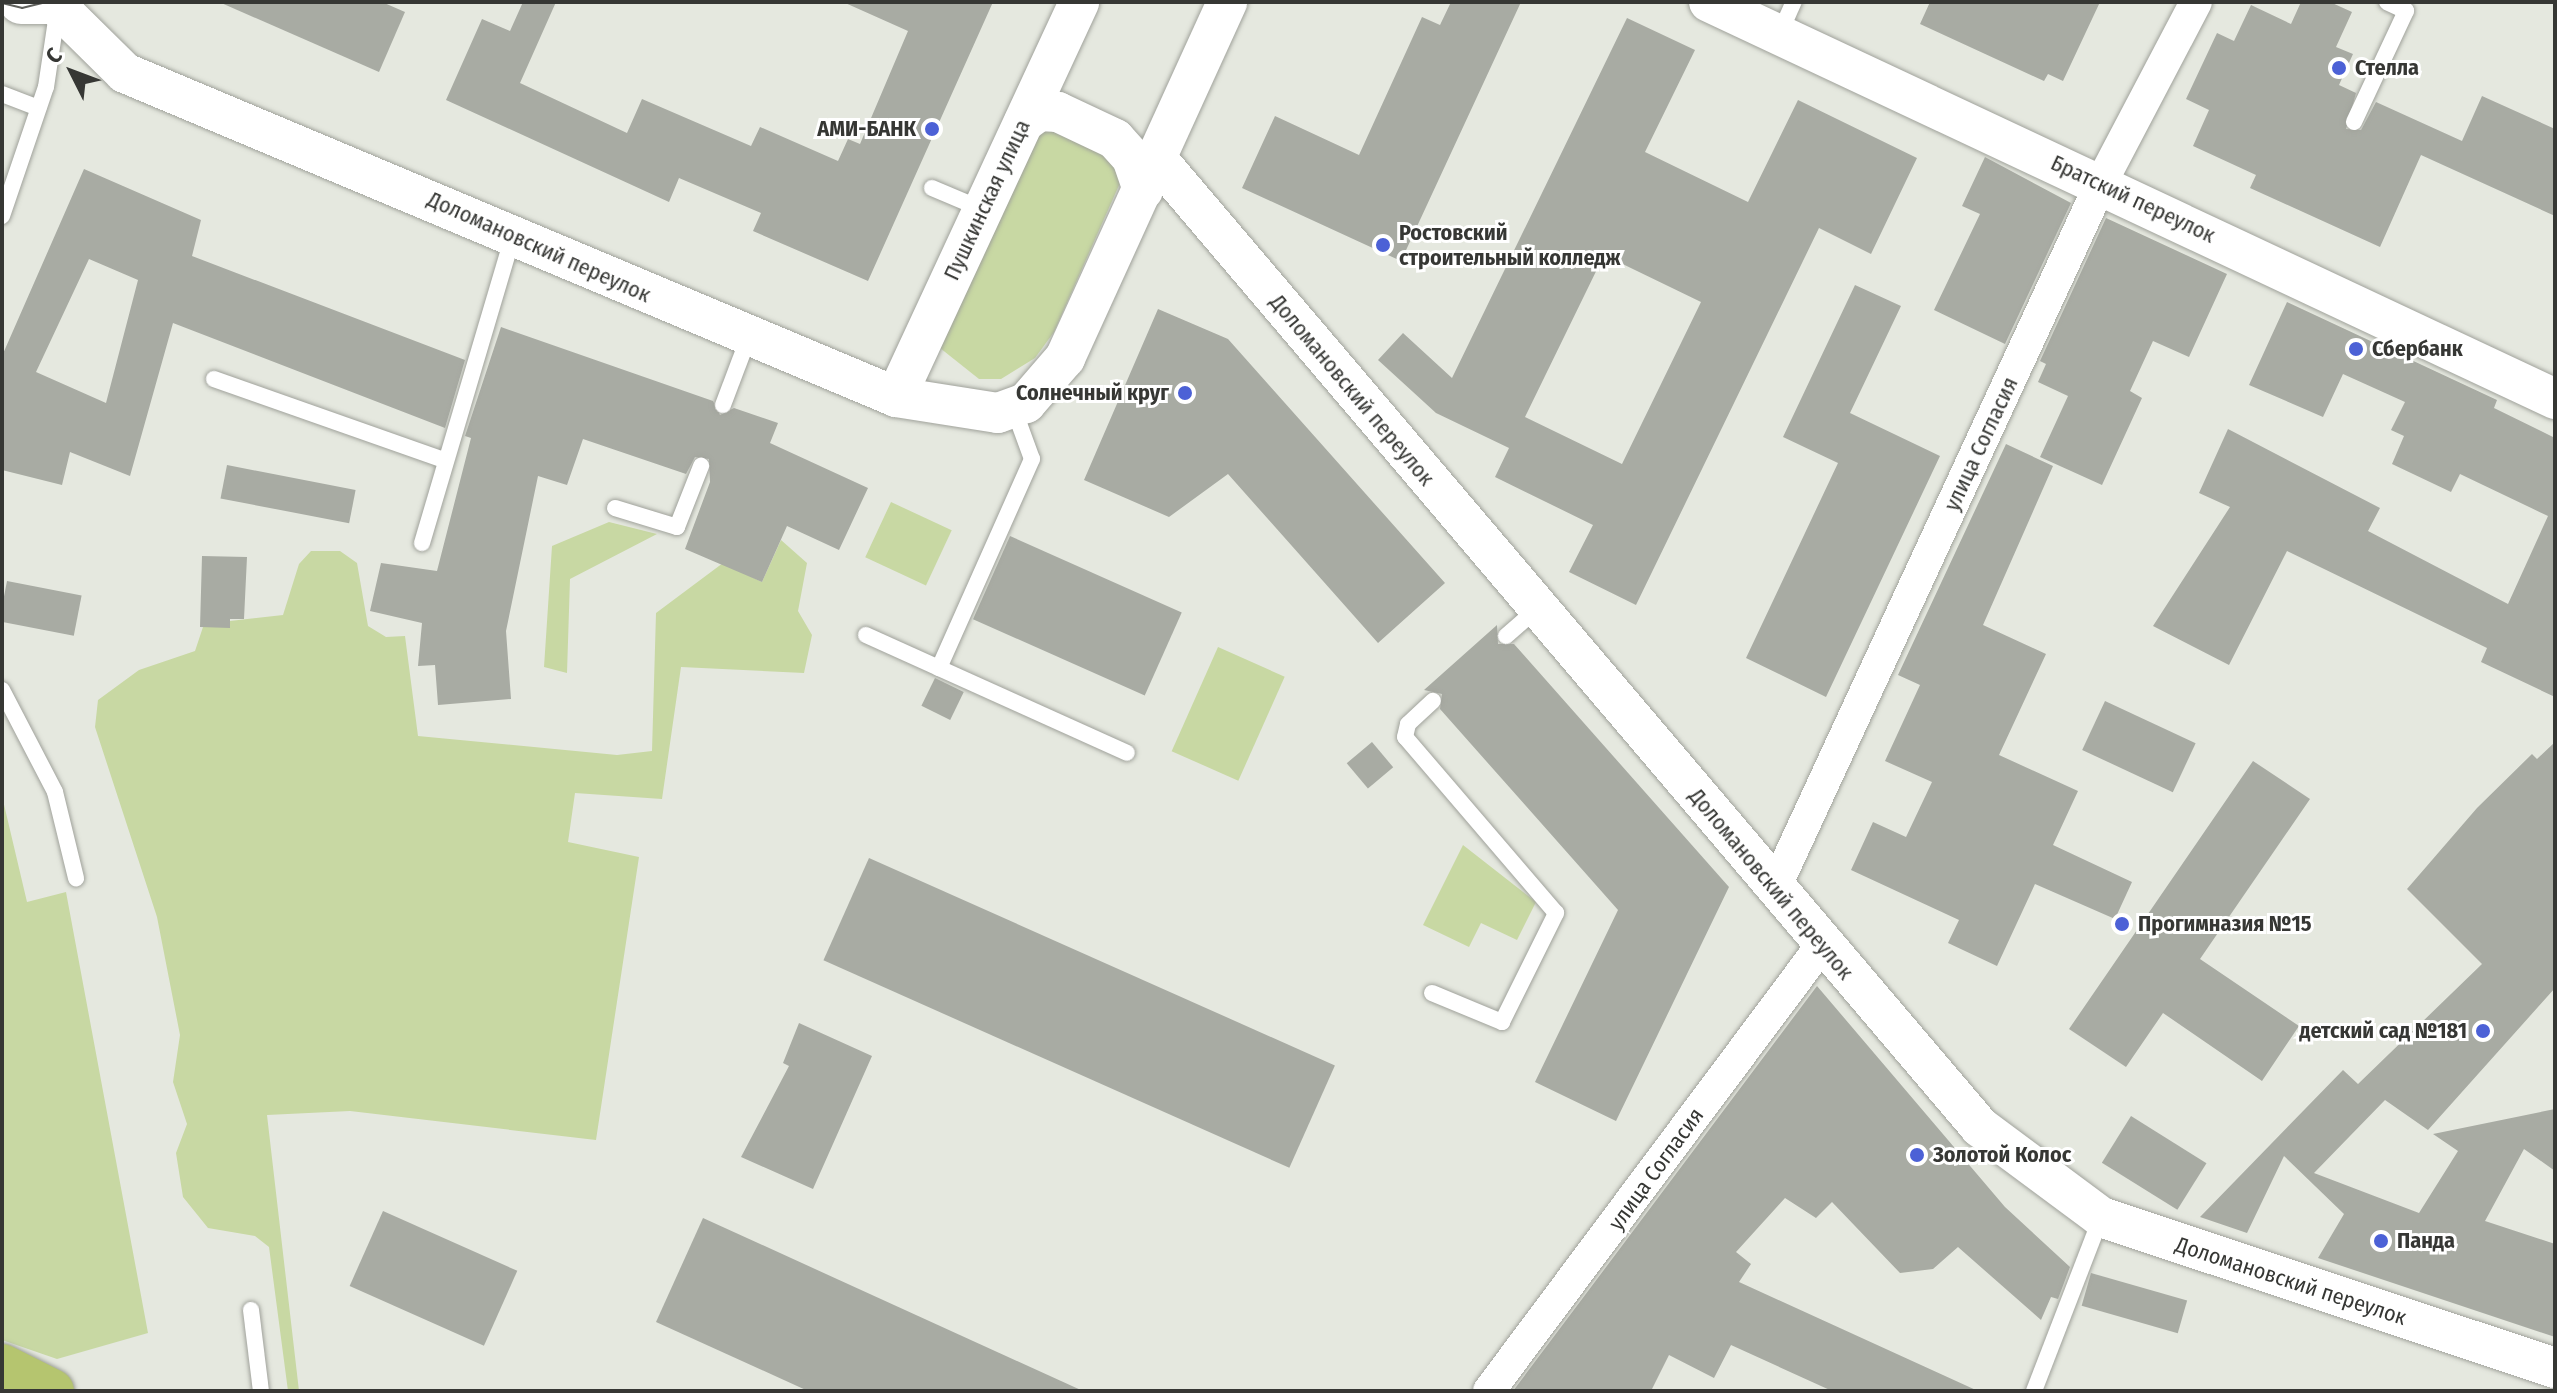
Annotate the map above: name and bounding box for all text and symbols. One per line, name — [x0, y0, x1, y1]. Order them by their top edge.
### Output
north arrow — [32, 32, 112, 112]
text: С — [40, 42, 68, 69]
place label: Стелла — [2355, 55, 2419, 81]
marker: Стелла — [2330, 59, 2348, 77]
place label: АМИ-БАНК — [817, 116, 916, 142]
street label: Пушкинская улица — [938, 116, 1036, 284]
marker: АМИ-БАНК — [923, 120, 941, 138]
street label: Братский переулок — [2047, 149, 2219, 249]
street label: Доломановский переулок — [423, 186, 655, 308]
place label: Ростовский строительный колледж — [1399, 219, 1620, 270]
marker: Ростовский строительный колледж — [1374, 236, 1392, 254]
street label: Доломановский переулок — [1264, 289, 1440, 491]
place label: Сбербанк — [2372, 336, 2463, 362]
marker: Сбербанк — [2347, 340, 2365, 358]
street label: улица Согласия — [1939, 373, 2023, 515]
place label: Солнечный круг — [1016, 380, 1169, 406]
marker: Солнечный круг — [1176, 384, 1194, 402]
street label: Доломановский переулок — [1683, 783, 1859, 985]
place label: Прогимназия №15 — [2138, 911, 2311, 937]
marker: Прогимназия №15 — [2113, 915, 2131, 933]
place label: детский сад №181 — [2299, 1018, 2467, 1044]
marker: детский сад №181 — [2474, 1022, 2492, 1040]
street label: улица Согласия — [1603, 1103, 1709, 1235]
place label: Золотой Колос — [1933, 1142, 2071, 1168]
marker: Золотой Колос — [1908, 1146, 1926, 1164]
place label: Панда — [2397, 1228, 2455, 1254]
street label: Доломановский переулок — [2172, 1231, 2410, 1331]
marker: Панда — [2372, 1232, 2390, 1250]

